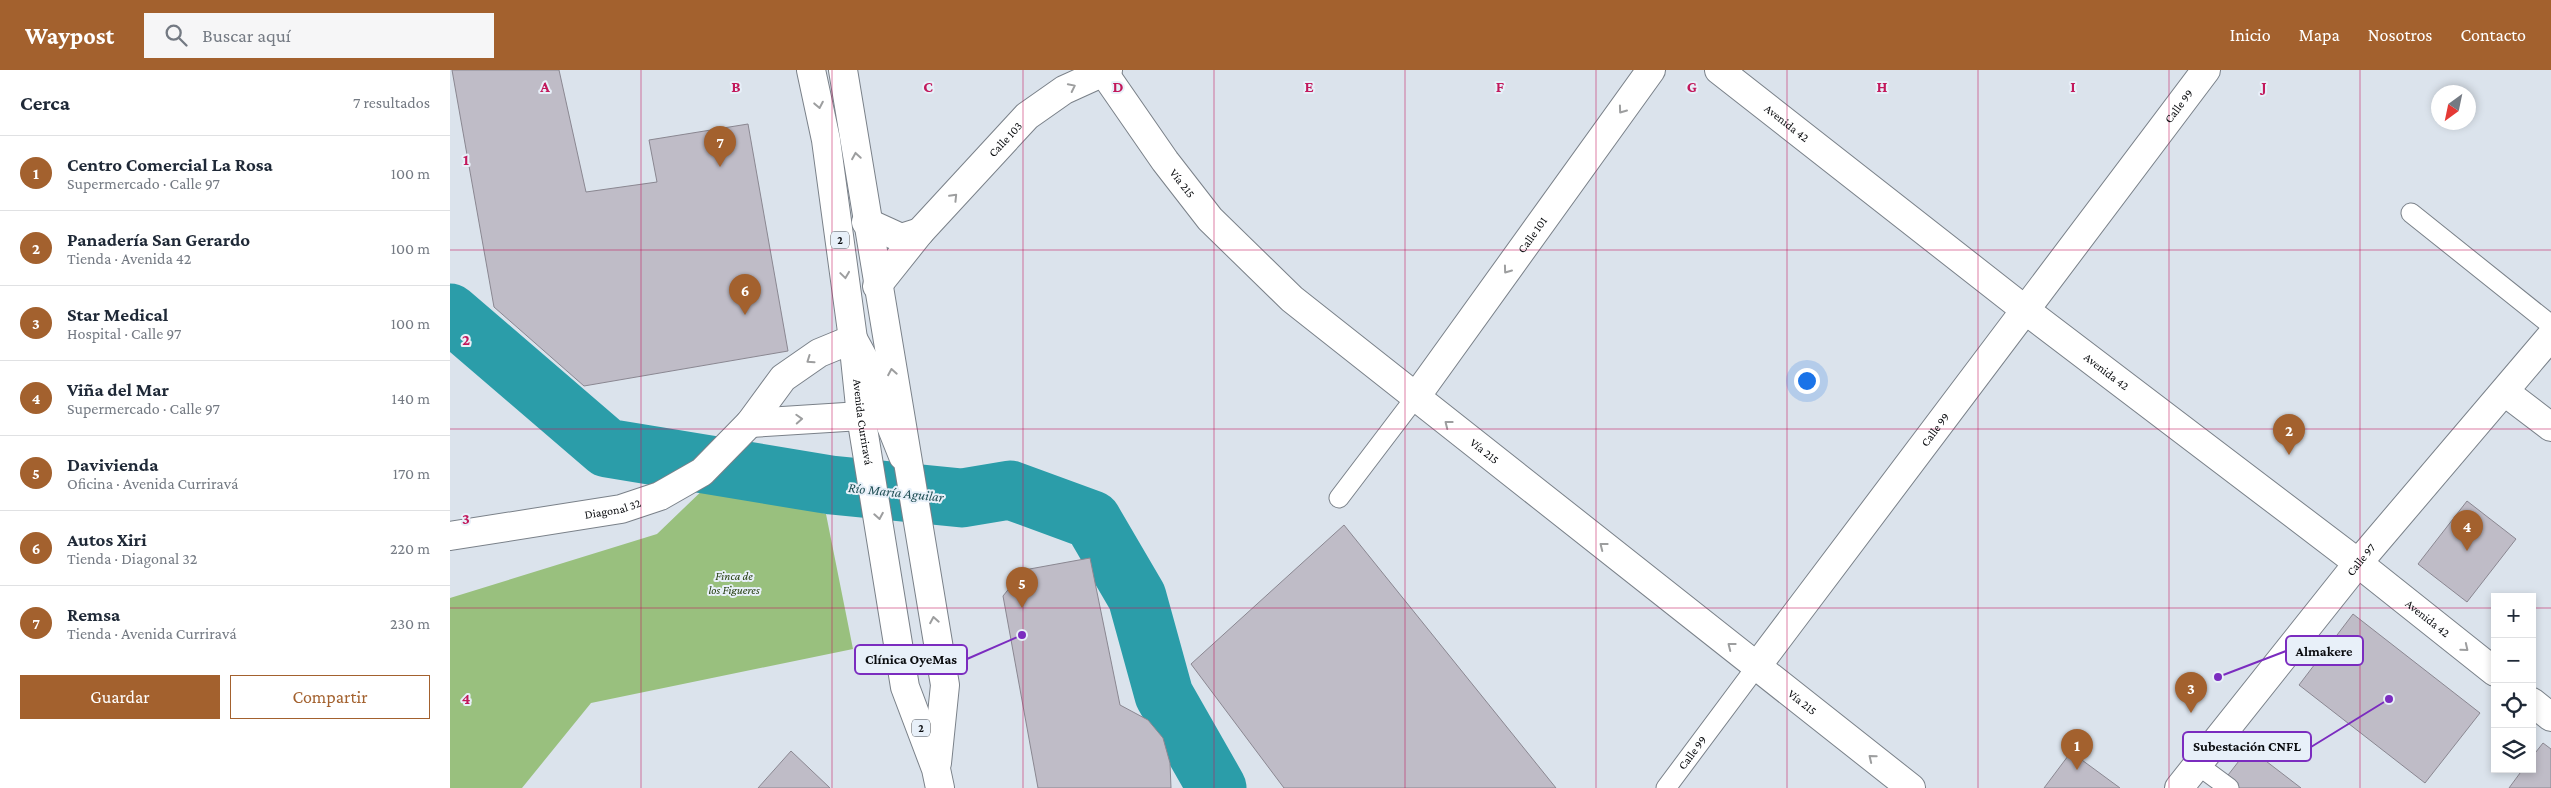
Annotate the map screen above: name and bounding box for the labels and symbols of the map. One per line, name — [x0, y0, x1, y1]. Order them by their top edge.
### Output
text: A — [539, 78, 550, 95]
text: B — [731, 78, 741, 95]
text: C — [923, 78, 933, 95]
text: D — [1112, 78, 1124, 95]
text: E — [1304, 78, 1314, 95]
text: F — [1496, 78, 1505, 95]
text: G — [1687, 78, 1697, 95]
text: H — [1877, 78, 1888, 95]
text: I — [2070, 78, 2076, 95]
text: J — [2259, 78, 2267, 95]
one-way arrow — [1066, 83, 1075, 93]
north arrow — [2431, 85, 2476, 130]
street label: Calle 99 — [2162, 86, 2196, 126]
one-way arrow — [813, 101, 823, 110]
street label: Avenida 42 — [1762, 101, 1812, 145]
one-way arrow — [1619, 104, 1628, 113]
street label: Calle 103 — [986, 119, 1025, 160]
pin: 7 — [704, 126, 736, 167]
text: 1 — [463, 151, 469, 168]
one-way arrow — [851, 152, 862, 160]
street label: Vía 215 — [1167, 166, 1198, 201]
one-way arrow — [948, 193, 957, 202]
street label: Calle 101 — [1515, 214, 1550, 256]
road number: 2 — [831, 232, 849, 248]
one-way arrow — [1504, 264, 1513, 274]
one-way arrow — [839, 271, 849, 280]
pin: 6 — [729, 274, 761, 315]
text: 2 — [462, 331, 470, 348]
street label: Avenida 42 — [2081, 350, 2132, 393]
one-way arrow — [806, 353, 815, 363]
one-way arrow — [888, 367, 898, 376]
your location — [1794, 368, 1820, 394]
street label: Avenida Curriravá — [850, 378, 876, 466]
street label: Calle 99 — [1918, 410, 1952, 449]
one-way arrow — [795, 414, 803, 425]
pin: 2 — [2273, 414, 2305, 455]
one-way arrow — [1445, 422, 1454, 430]
street label: Vía 215 — [1467, 435, 1502, 467]
water label: Río María Aguilar — [847, 479, 946, 505]
street label: Diagonal 32 — [584, 496, 643, 522]
text: 3 — [462, 510, 470, 527]
pin: 4 — [2451, 510, 2483, 551]
one-way arrow — [873, 512, 883, 520]
street label: Calle 97 — [2344, 540, 2379, 579]
one-way arrow — [1600, 543, 1609, 551]
pin: 5 — [1006, 567, 1038, 608]
park label: Finca de los Figueres — [708, 569, 760, 597]
street label: Avenida 42 — [2403, 596, 2453, 640]
one-way arrow — [930, 615, 940, 624]
callout: Almakere — [2286, 636, 2363, 665]
one-way arrow — [1728, 642, 1737, 651]
text: Almakere — [2295, 643, 2353, 659]
one-way arrow — [2459, 643, 2468, 651]
callout: Clínica OyeMas — [855, 645, 967, 674]
text: Clínica OyeMas — [865, 651, 957, 667]
pin: 3 — [2175, 672, 2207, 713]
street label: Vía 215 — [1785, 686, 1820, 718]
text: 4 — [462, 690, 471, 707]
road number: 2 — [912, 720, 930, 736]
pin: 1 — [2061, 729, 2093, 770]
callout: Subestación CNFL — [2183, 732, 2311, 761]
street label: Calle 99 — [1675, 733, 1709, 772]
text: Subestación CNFL — [2193, 738, 2301, 754]
one-way arrow — [1869, 754, 1878, 763]

